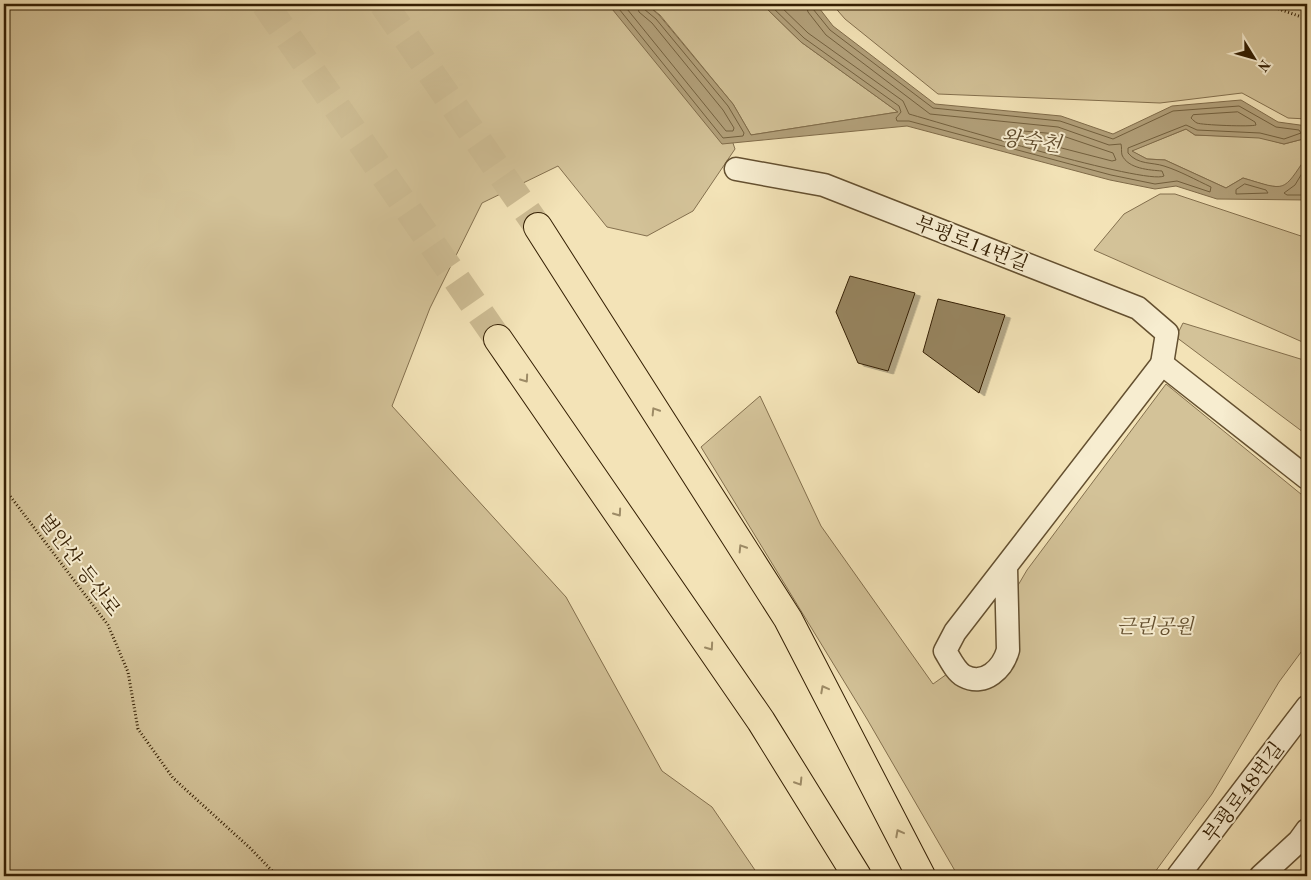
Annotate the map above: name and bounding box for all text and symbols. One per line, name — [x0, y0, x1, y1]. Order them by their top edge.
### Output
north arrow — [1228, 32, 1278, 82]
text: N — [1255, 57, 1272, 74]
water label: 왕숙천 — [999, 126, 1064, 157]
street label: 부평로14번길 — [912, 212, 1032, 276]
one-way arrow — [519, 373, 528, 383]
one-way arrow — [652, 408, 662, 417]
one-way arrow — [612, 507, 621, 517]
street label: 벌안산 등산로 — [34, 510, 125, 621]
one-way arrow — [739, 545, 749, 554]
park label: 근린공원 — [1116, 615, 1195, 638]
one-way arrow — [704, 641, 713, 651]
one-way arrow — [820, 685, 830, 694]
street label: 부평로48번길 — [1199, 738, 1289, 847]
one-way arrow — [793, 777, 803, 786]
one-way arrow — [895, 829, 905, 838]

